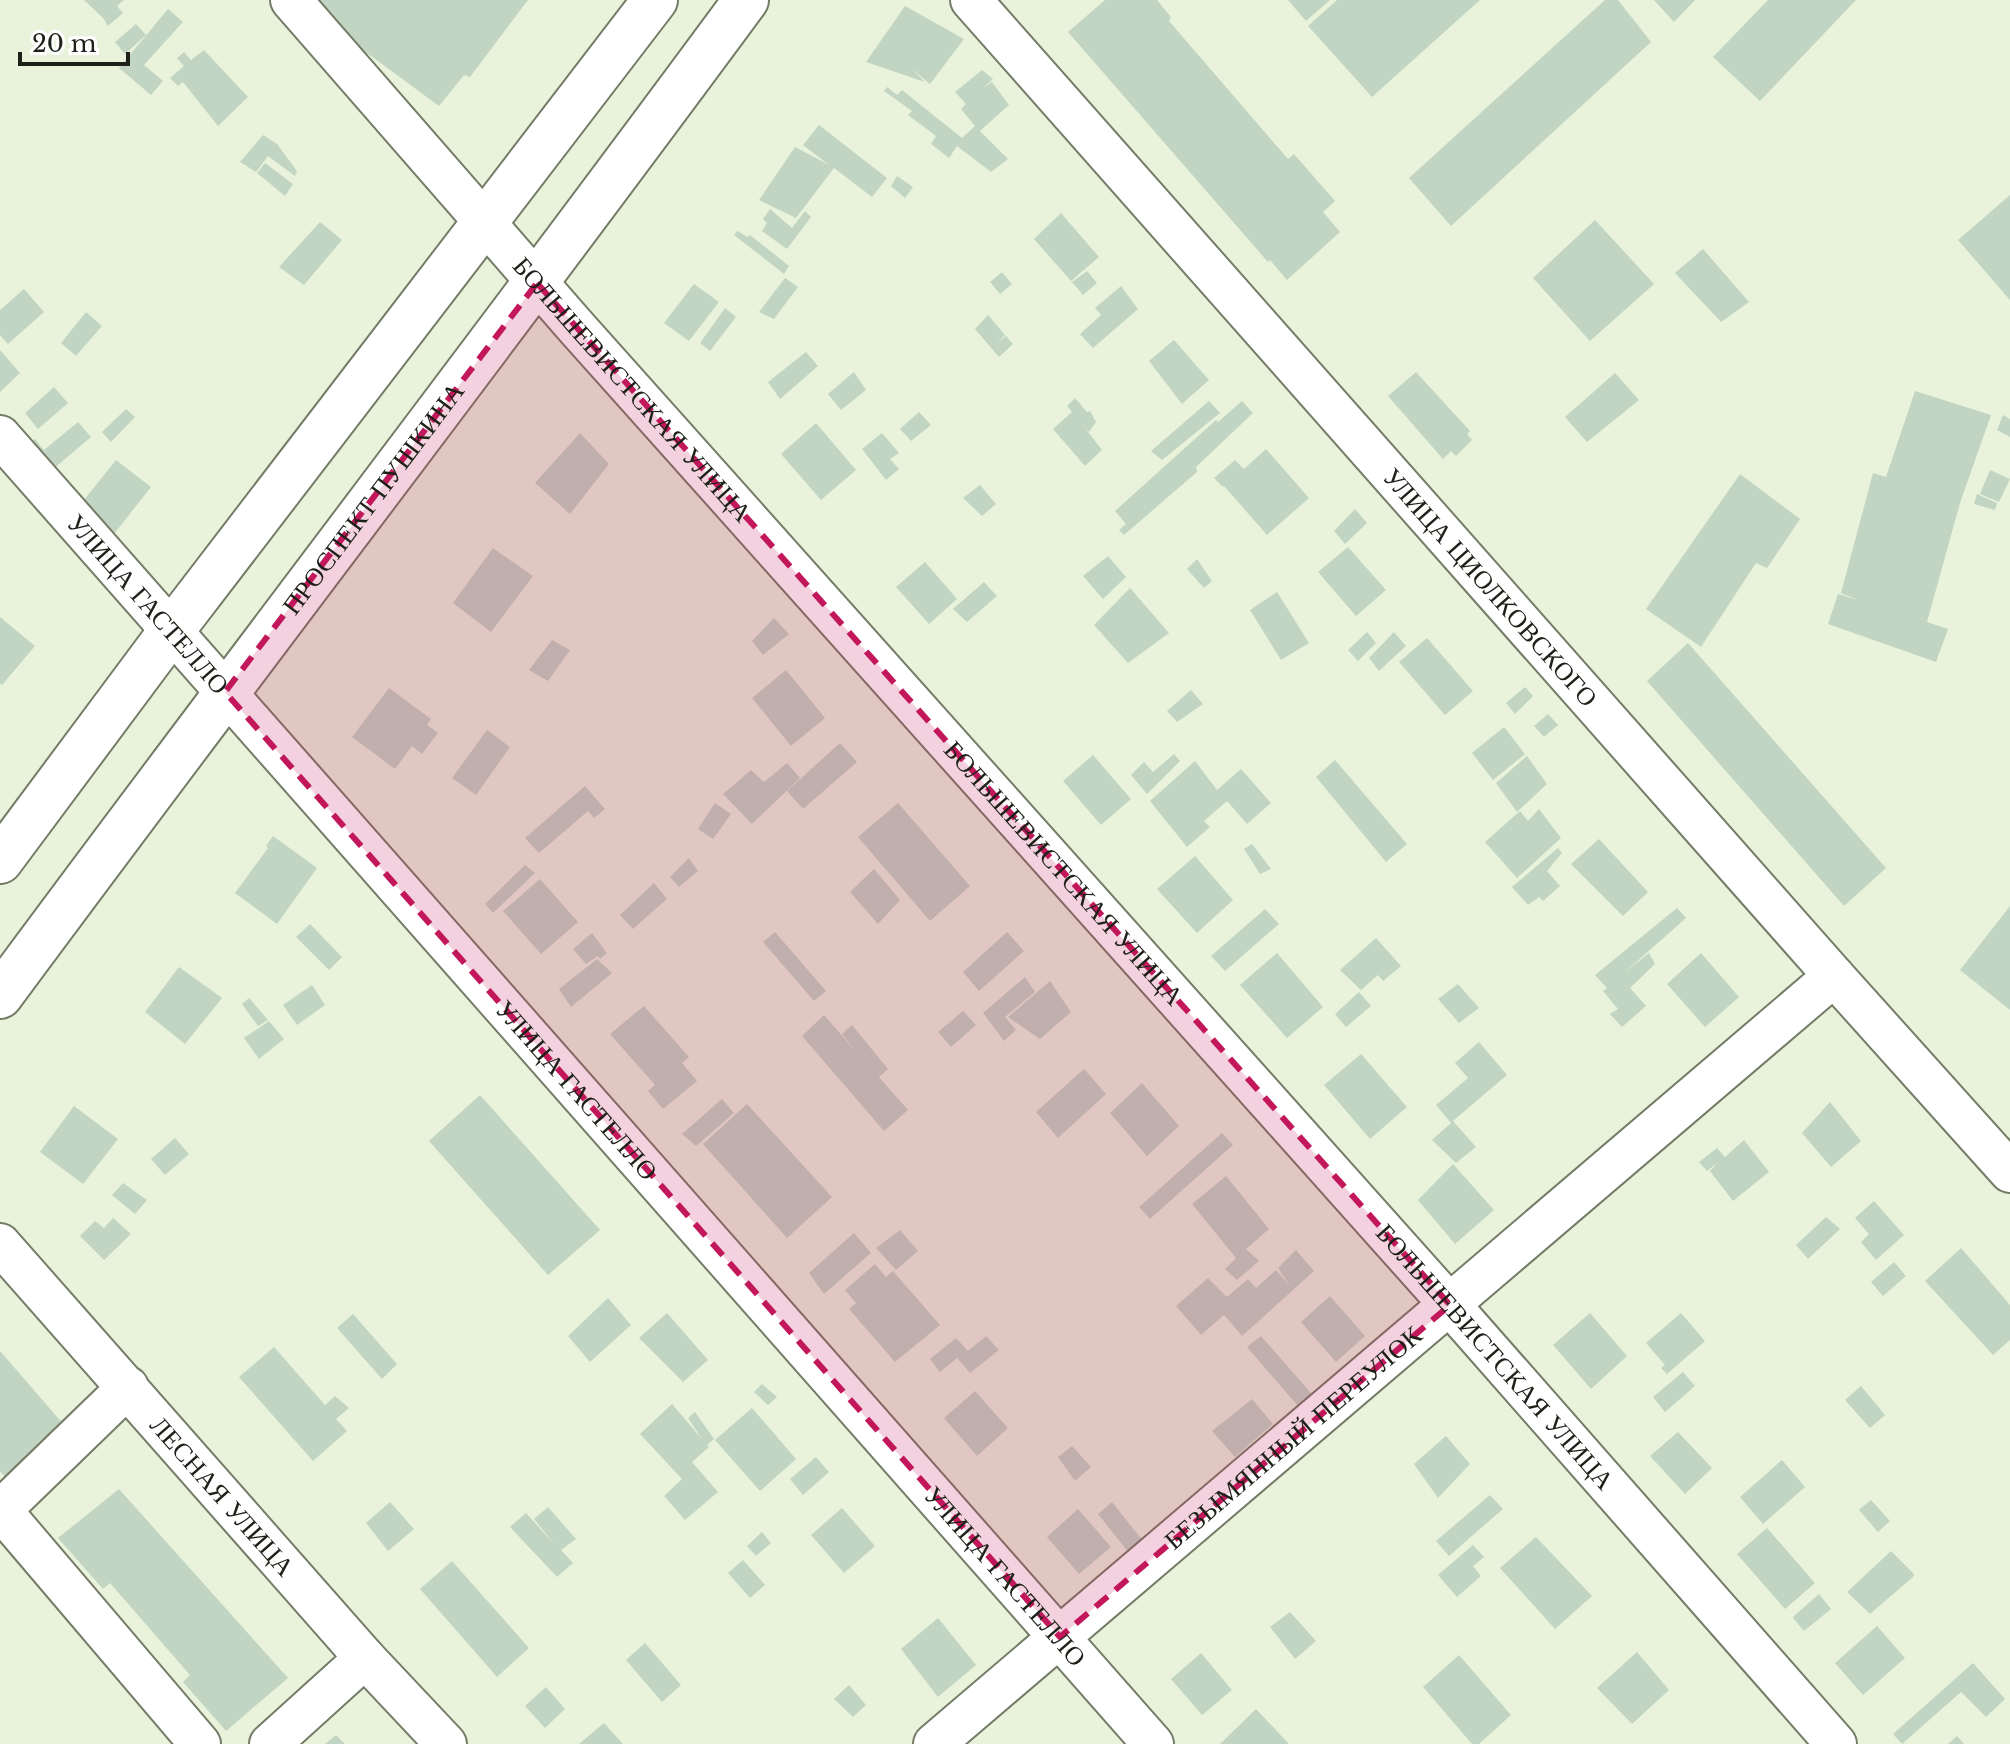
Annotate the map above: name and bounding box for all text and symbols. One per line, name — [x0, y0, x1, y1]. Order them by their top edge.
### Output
scale bar — [20, 16, 128, 66]
text: 20 m — [32, 29, 97, 58]
street label: БОЛЬШЕВИСТСКАЯ УЛИЦА — [506, 250, 759, 529]
street label: ПРОСПЕКТ ПУШКИНА — [275, 376, 471, 621]
street label: УЛИЦА ЦИОЛКОВСКОГО — [1376, 461, 1604, 713]
street label: УЛИЦА ГАСТЕЛЛО — [60, 507, 236, 701]
street label: БОЛЬШЕВИСТСКАЯ УЛИЦА — [937, 734, 1191, 1012]
street label: УЛИЦА ГАСТЕЛЛО — [489, 993, 664, 1187]
street label: БОЛЬШЕВИСТСКАЯ УЛИЦА — [1369, 1217, 1621, 1496]
street label: БЕЗЫМЯННЫЙ ПЕРЕУЛОК — [1158, 1319, 1429, 1556]
street label: ЛЕСНАЯ УЛИЦА — [143, 1409, 301, 1583]
street label: УЛИЦА ГАСТЕЛЛО — [917, 1480, 1093, 1673]

